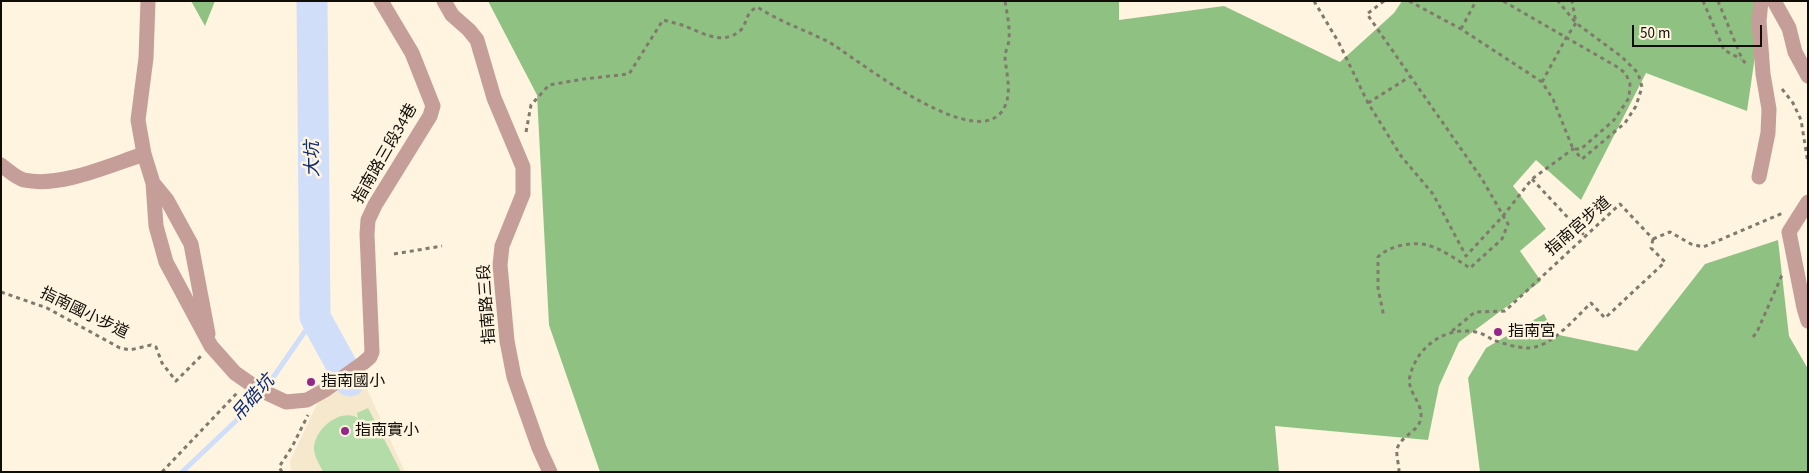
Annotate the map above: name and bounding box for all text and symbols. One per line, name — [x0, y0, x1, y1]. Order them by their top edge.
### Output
scale bar — [1634, 15, 1764, 47]
text: 50 m — [1640, 23, 1670, 44]
street label: 指南路三段34巷 — [350, 101, 422, 207]
water label: 大坑 — [303, 141, 325, 177]
street label: 指南宮步道 — [1543, 194, 1615, 260]
street label: 指南路三段 — [476, 263, 500, 345]
street label: 指南國小步道 — [37, 284, 131, 344]
place label: 指南宮 — [1508, 322, 1556, 342]
marker: 指南宮 — [1492, 326, 1504, 338]
water label: 吊硞坑 — [228, 372, 280, 426]
place label: 指南國小 — [321, 372, 385, 392]
marker: 指南國小 — [305, 376, 317, 388]
place label: 指南實小 — [355, 421, 419, 441]
marker: 指南實小 — [339, 425, 351, 437]

